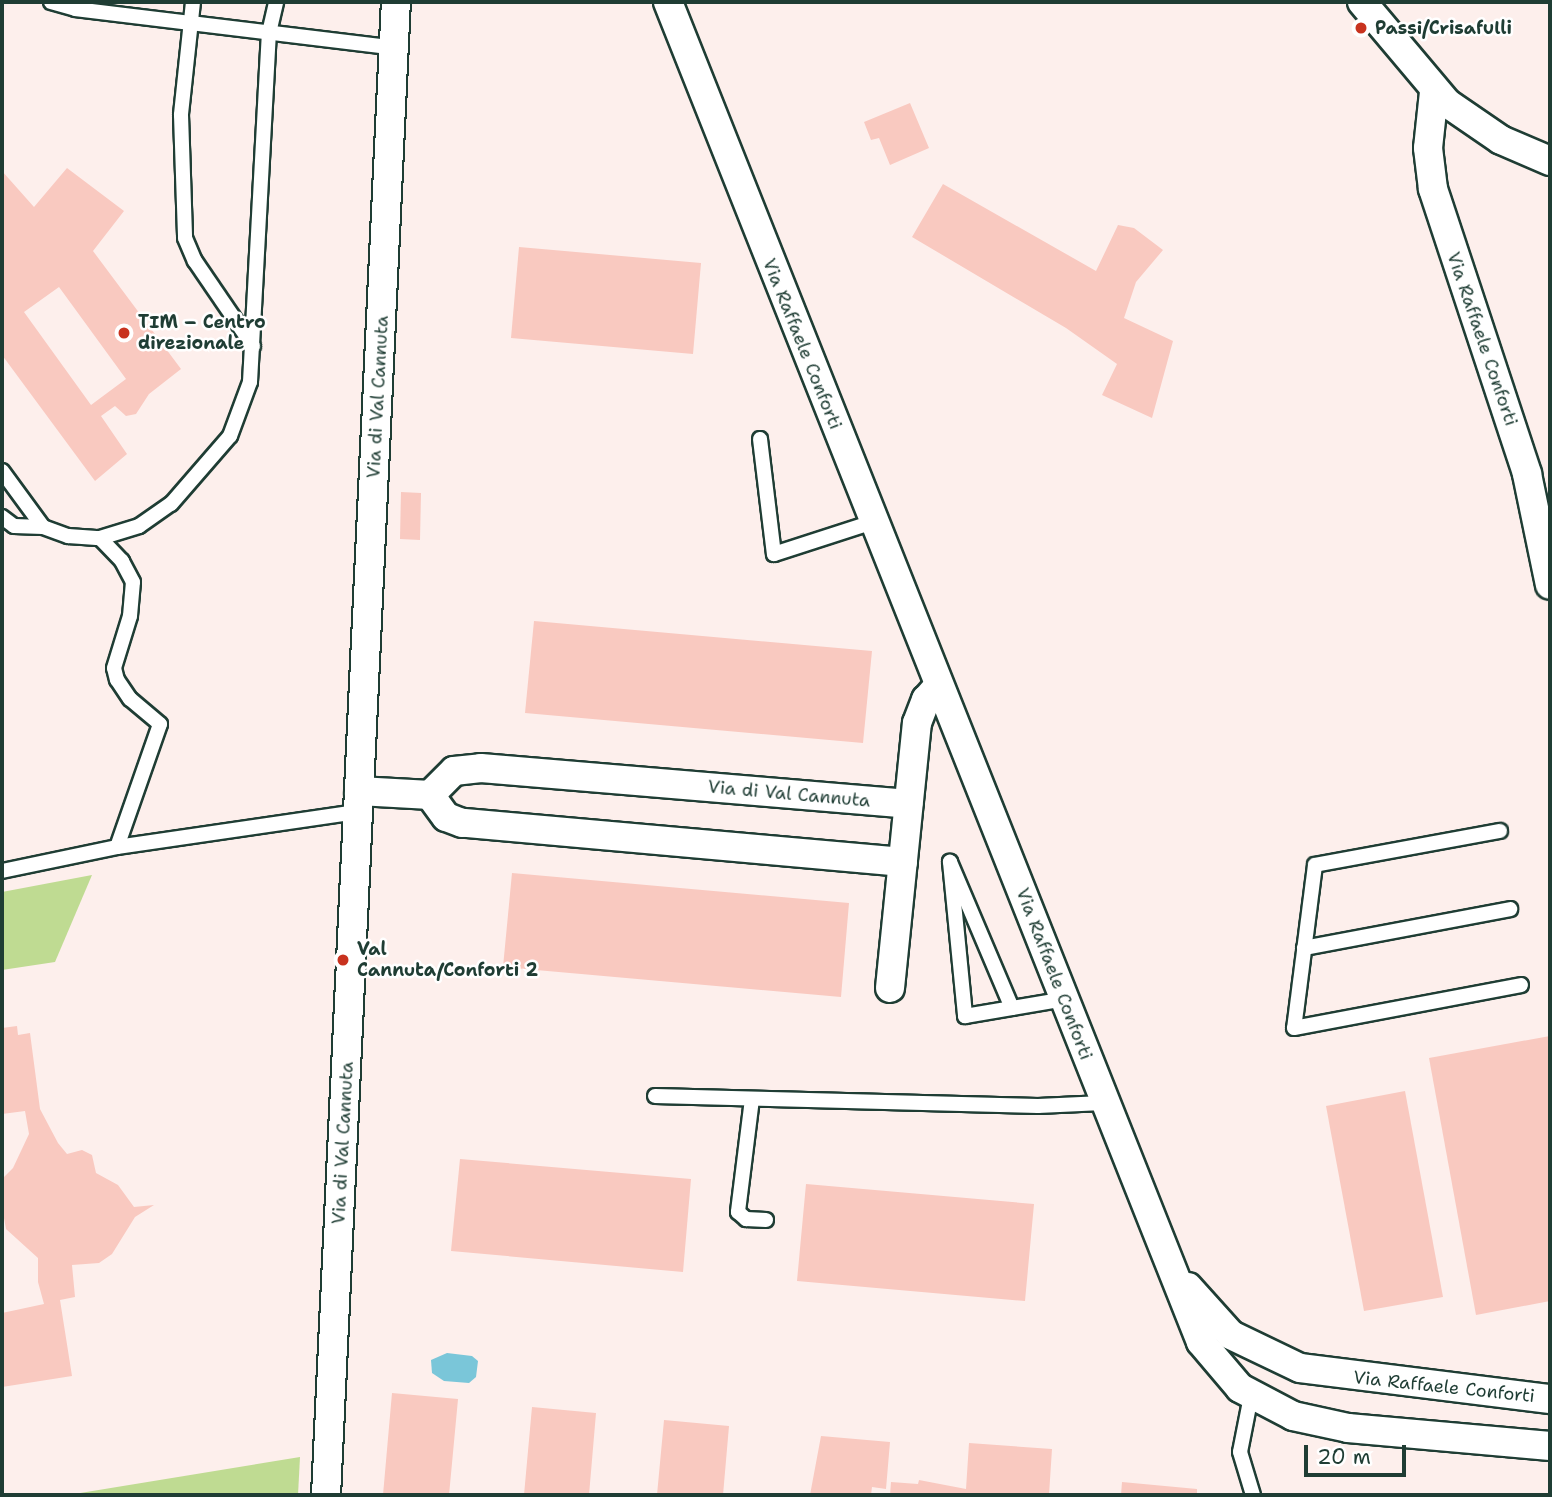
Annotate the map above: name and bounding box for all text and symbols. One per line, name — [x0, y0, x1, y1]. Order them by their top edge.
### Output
place label: Passi/Crisafulli — [1375, 17, 1512, 39]
marker: Passi/Crisafulli — [1353, 20, 1369, 36]
street label: Via Raffaele Conforti — [1442, 249, 1522, 429]
street label: Via Raffaele Conforti — [758, 255, 846, 433]
place label: TIM – Centro direzionale — [138, 312, 266, 354]
street label: Via di Val Cannuta — [363, 315, 393, 479]
marker: TIM – Centro direzionale — [116, 325, 132, 341]
street label: Via di Val Cannuta — [707, 776, 871, 812]
street label: Via Raffaele Conforti — [1011, 885, 1097, 1063]
place label: Val Cannuta/Conforti 2 — [357, 939, 538, 982]
marker: Val Cannuta/Conforti 2 — [335, 952, 351, 968]
street label: Via di Val Cannuta — [328, 1061, 358, 1225]
street label: Via Raffaele Conforti — [1352, 1367, 1536, 1407]
scale bar — [1307, 1430, 1408, 1474]
text: 20 m — [1317, 1443, 1371, 1471]

